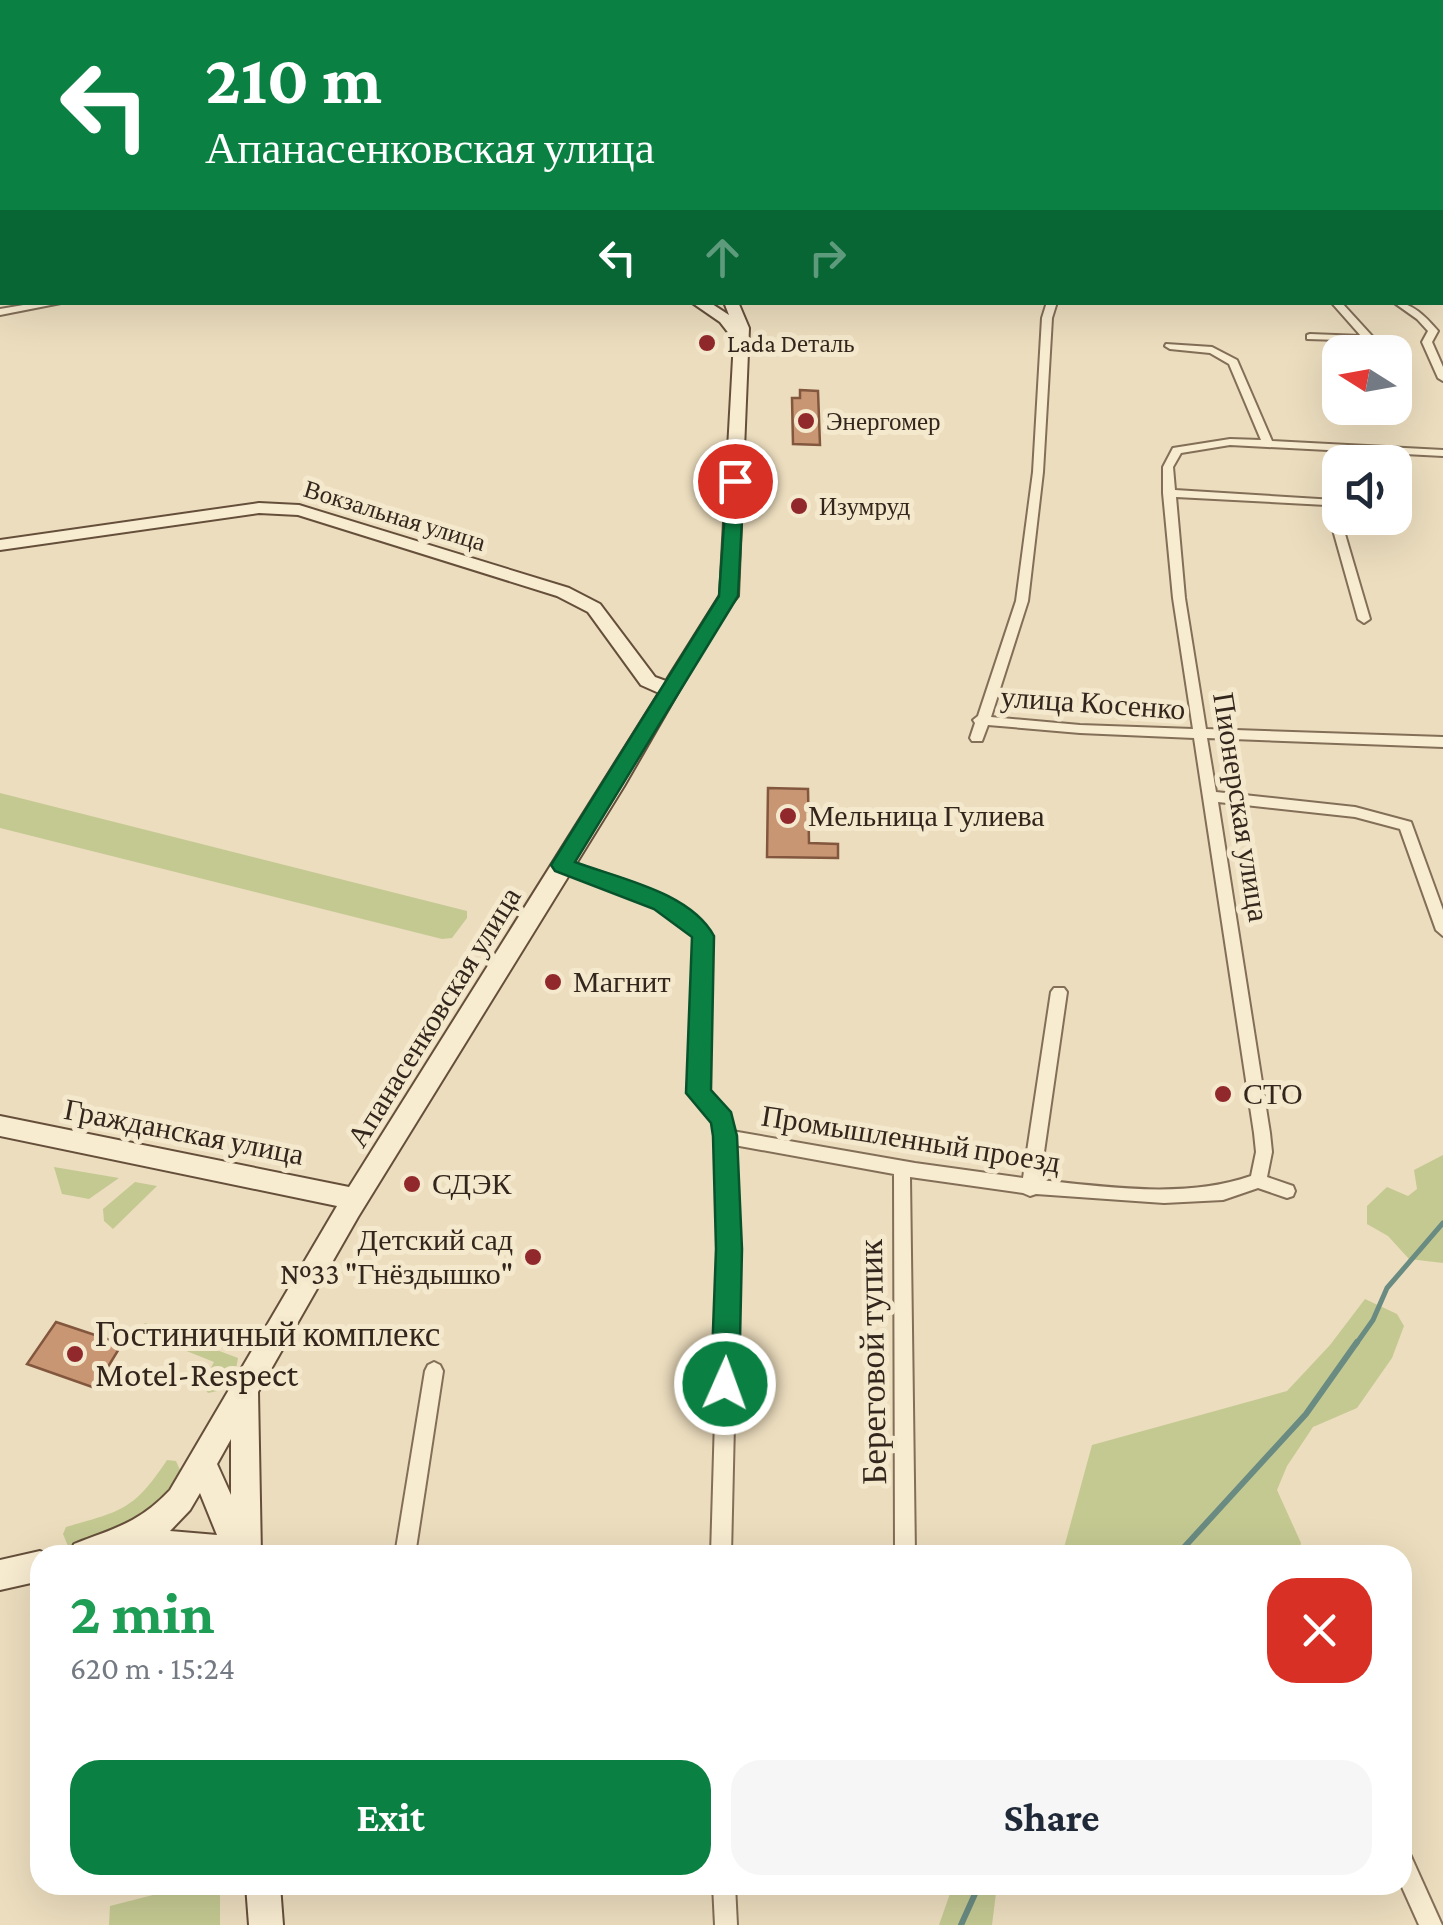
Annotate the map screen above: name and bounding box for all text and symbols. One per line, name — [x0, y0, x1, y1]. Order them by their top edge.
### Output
icon: left — [40, 40, 170, 170]
text: 210 m — [205, 40, 382, 118]
text: Апанасенковская улица — [205, 123, 655, 173]
icon: left — [590, 230, 645, 285]
icon: ahead — [695, 230, 750, 285]
icon: right — [800, 230, 855, 285]
place label: Lada Dеталь — [727, 330, 855, 357]
marker: Lada Dеталь — [696, 332, 718, 354]
north arrow — [1322, 335, 1412, 425]
map controls — [1322, 335, 1412, 535]
place label: Энергомер — [826, 408, 941, 435]
marker: Энергомер — [795, 410, 817, 432]
pin — [693, 439, 778, 524]
button: sound — [1322, 445, 1412, 535]
icon: arrive — [708, 454, 763, 509]
street label: Вокзальная улица — [301, 475, 489, 556]
place label: Изумруд — [819, 493, 910, 520]
marker: Изумруд — [788, 495, 810, 517]
street label: улица Косенко — [1000, 680, 1186, 725]
street label: Пионерская улица — [1207, 690, 1276, 924]
place label: Мельница Гулиева — [808, 799, 1045, 832]
marker: Мельница Гулиева — [777, 805, 799, 827]
street label: Апанасенковская улица — [340, 881, 527, 1153]
place label: Магнит — [573, 965, 671, 998]
marker: Магнит — [542, 971, 564, 993]
place label: СТО — [1243, 1077, 1303, 1110]
marker: СТО — [1212, 1083, 1234, 1105]
street label: Гражданская улица — [61, 1092, 307, 1171]
street label: Промышленный проезд — [759, 1099, 1063, 1178]
place label: СДЭК — [432, 1167, 513, 1200]
marker: СДЭК — [401, 1173, 423, 1195]
place label: Детский сад №33 "Гнёздышко" — [280, 1223, 513, 1290]
street label: Береговой тупик — [851, 1238, 894, 1485]
marker: Детский сад №33 "Гнёздышко" — [522, 1246, 544, 1268]
place label: Гостиничный комплекс Motel-Respect — [95, 1315, 440, 1394]
position arrow — [673, 1332, 777, 1436]
marker: Гостиничный комплекс Motel-Respect — [64, 1343, 86, 1365]
button: close — [1267, 1578, 1372, 1683]
text: 2 min — [70, 1579, 215, 1646]
text: 620 m · 15:24 — [70, 1650, 235, 1686]
button: Exit — [70, 1760, 711, 1875]
button: Share — [731, 1760, 1372, 1875]

